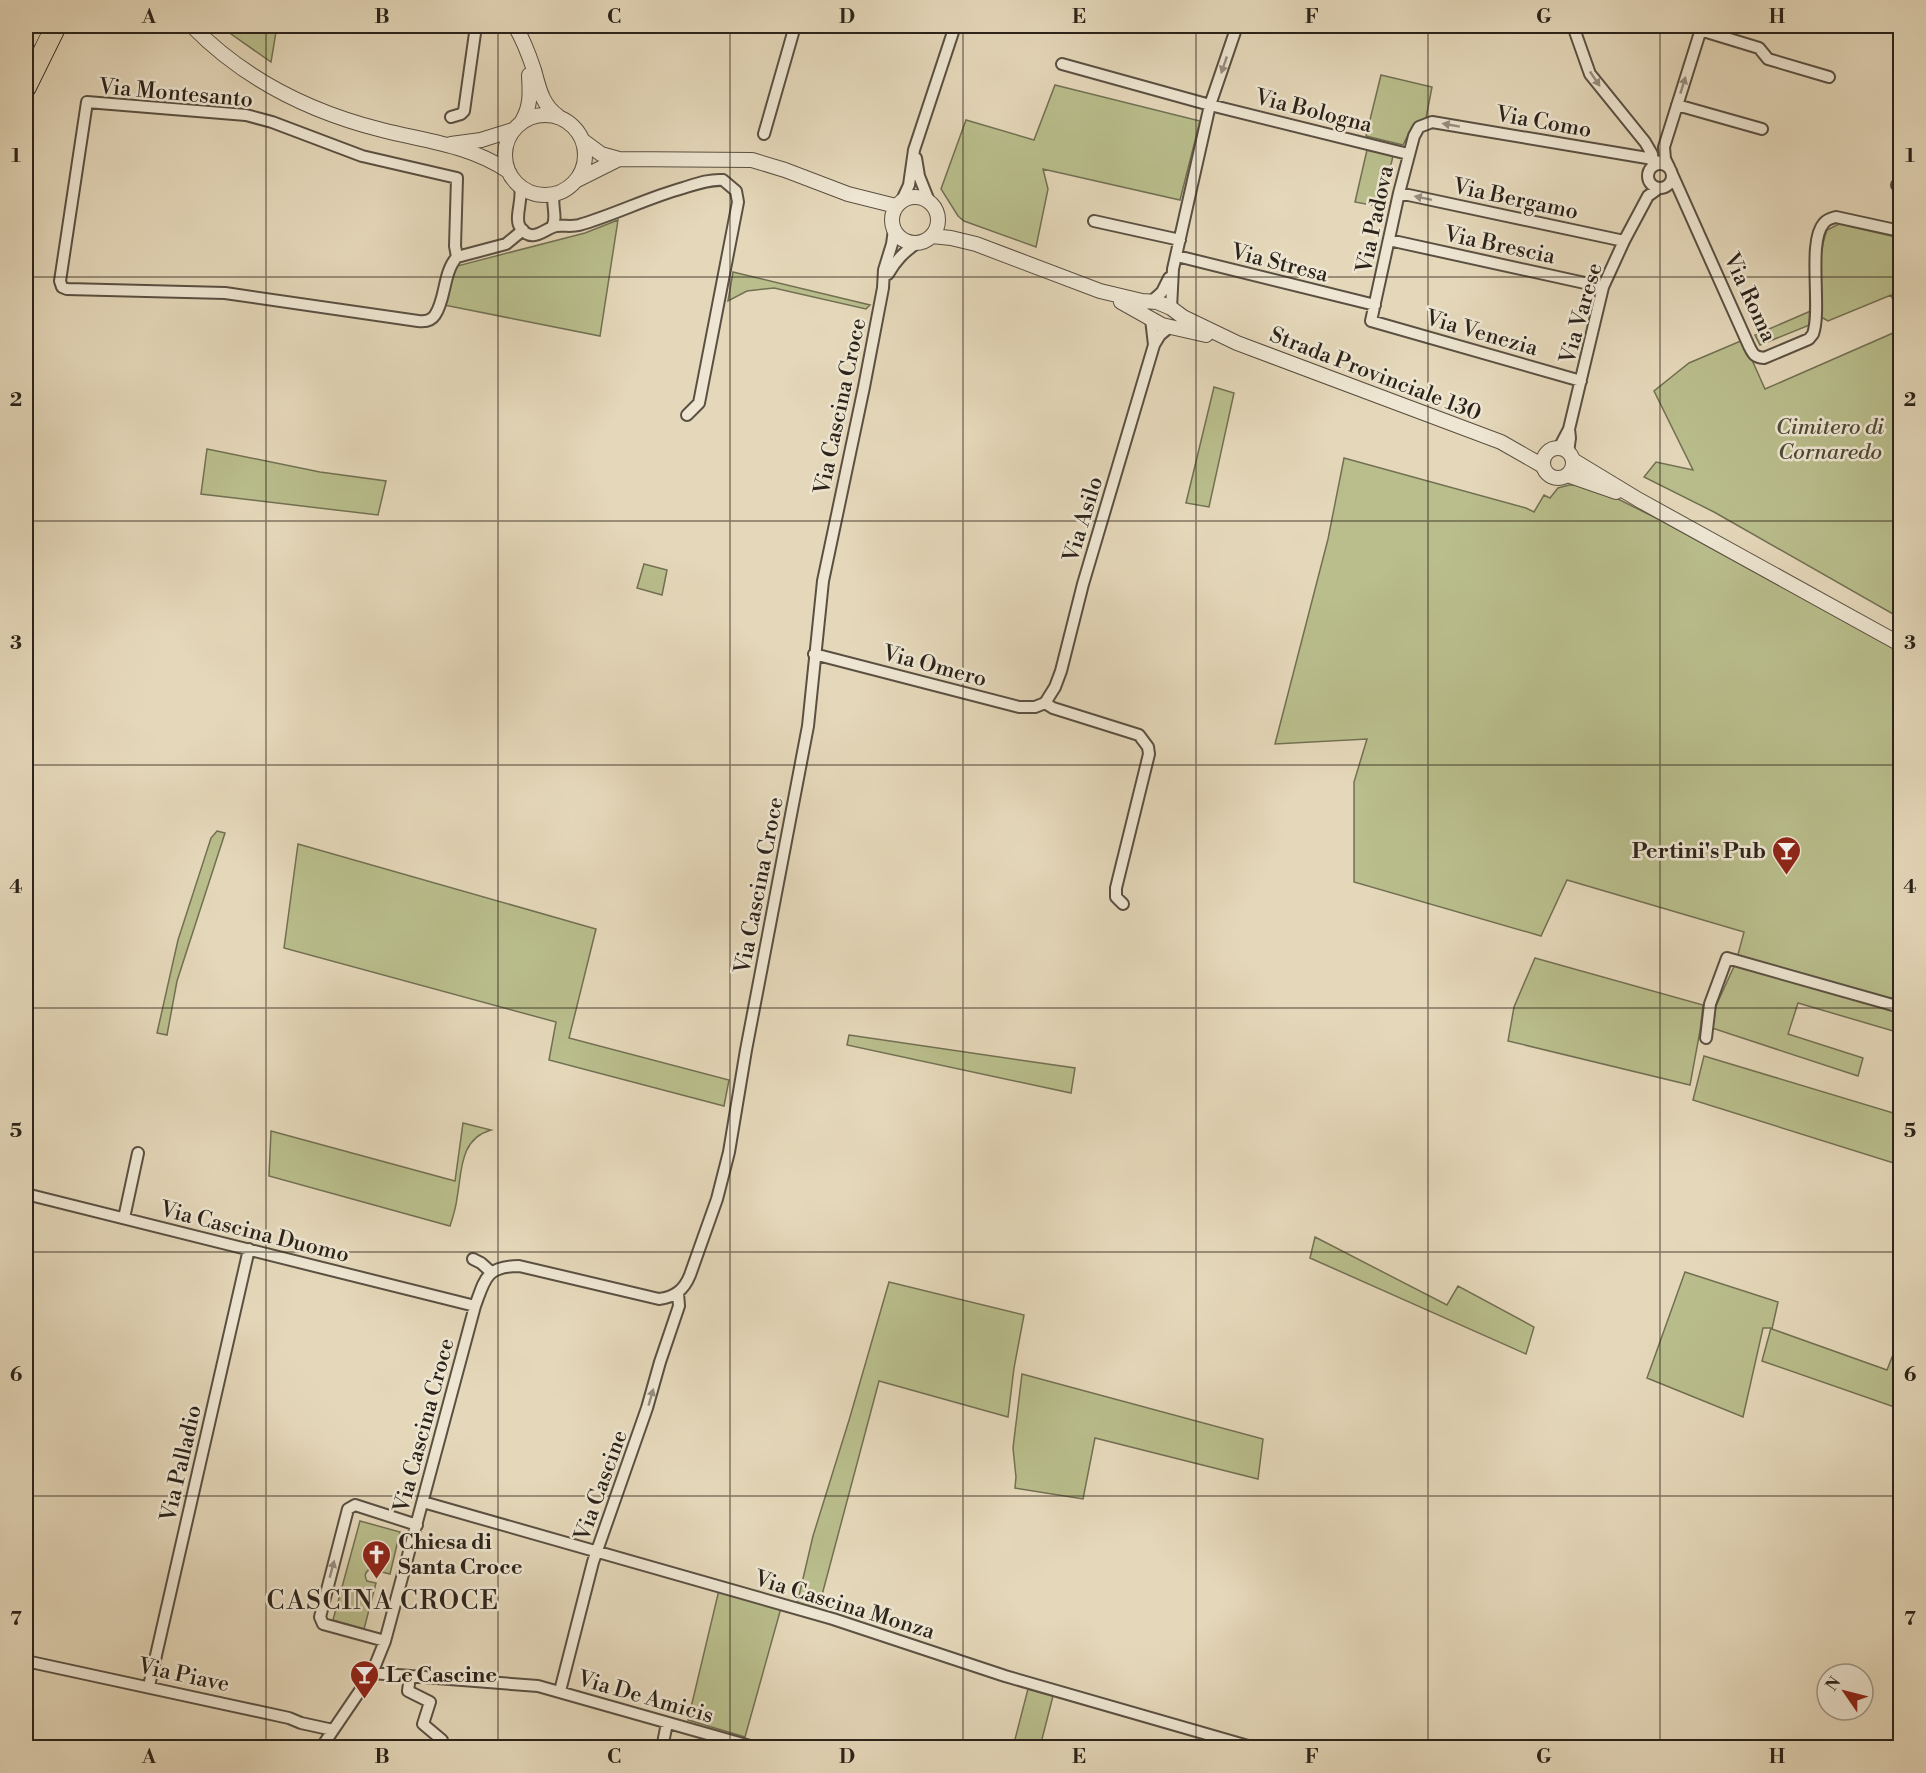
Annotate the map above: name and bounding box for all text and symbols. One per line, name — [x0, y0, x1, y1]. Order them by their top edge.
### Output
text: A — [141, 5, 157, 30]
text: B — [374, 5, 390, 30]
text: C — [607, 5, 621, 30]
text: D — [839, 5, 855, 30]
text: E — [1072, 5, 1086, 30]
text: F — [1305, 5, 1319, 30]
text: G — [1536, 5, 1552, 30]
text: H — [1769, 5, 1786, 30]
one-way arrow — [1218, 56, 1228, 74]
one-way arrow — [1589, 71, 1601, 87]
street label: Via Montesanto — [97, 73, 254, 114]
one-way arrow — [1679, 76, 1688, 94]
street label: Via Bologna — [1251, 84, 1376, 139]
street label: Via Como — [1493, 101, 1594, 144]
one-way arrow — [1441, 120, 1460, 129]
text: 1 — [11, 144, 21, 169]
text: 1 — [1905, 144, 1915, 169]
street label: Via Padova — [1351, 162, 1400, 276]
street label: Via Bergamo — [1450, 173, 1581, 226]
one-way arrow — [1413, 193, 1432, 202]
street label: Via Brescia — [1441, 220, 1558, 271]
street label: Via Stresa — [1227, 238, 1332, 289]
street label: Via Roma — [1717, 248, 1782, 347]
street label: Via Varese — [1554, 260, 1609, 368]
street label: Via Venezia — [1421, 304, 1542, 363]
street label: Via Cascina Croce — [808, 316, 872, 498]
street label: Strada Provinciale 130 — [1266, 322, 1485, 427]
text: 2 — [10, 388, 22, 413]
text: 2 — [1904, 388, 1916, 413]
park label: Cimitero di Cornaredo — [1776, 414, 1884, 466]
street label: Via Asilo — [1057, 473, 1109, 567]
text: 3 — [10, 631, 22, 656]
text: 3 — [1904, 631, 1916, 656]
street label: Via Omero — [879, 639, 990, 693]
street label: Via Cascina Croce — [729, 795, 790, 977]
bar icon: Pertini's Pub — [1771, 834, 1803, 876]
place label: Pertini's Pub — [1632, 838, 1766, 865]
text: 4 — [9, 875, 23, 900]
text: 4 — [1903, 875, 1917, 900]
text: 5 — [10, 1119, 22, 1144]
text: 5 — [1904, 1119, 1916, 1144]
street label: Via Cascina Duomo — [156, 1196, 352, 1269]
street label: Via Cascina Croce — [388, 1335, 461, 1516]
text: 6 — [10, 1363, 23, 1388]
text: 6 — [1904, 1363, 1917, 1388]
one-way arrow — [647, 1387, 656, 1405]
street label: Via Palladio — [155, 1402, 208, 1525]
street label: Via Cascine — [569, 1426, 634, 1546]
place label: Chiesa di Santa Croce — [398, 1529, 523, 1581]
church icon: Chiesa di Santa Croce — [361, 1538, 393, 1580]
one-way arrow — [328, 1560, 338, 1578]
street label: Via Cascina Monza — [750, 1565, 939, 1646]
district label: CASCINA CROCE — [267, 1585, 499, 1617]
text: 7 — [10, 1607, 22, 1632]
text: 7 — [1904, 1607, 1916, 1632]
street label: Via Piave — [135, 1652, 232, 1698]
bar icon: Le Cascine — [349, 1658, 381, 1700]
place label: Le Cascine — [386, 1662, 497, 1689]
north arrow — [1815, 1662, 1875, 1722]
street label: Via De Amicis — [574, 1665, 716, 1730]
text: N — [1822, 1673, 1846, 1695]
text: A — [141, 1745, 157, 1770]
text: B — [374, 1745, 390, 1770]
text: C — [607, 1745, 621, 1770]
text: D — [839, 1745, 855, 1770]
text: E — [1072, 1745, 1086, 1770]
text: F — [1305, 1745, 1319, 1770]
text: G — [1536, 1745, 1552, 1770]
text: H — [1769, 1745, 1786, 1770]

